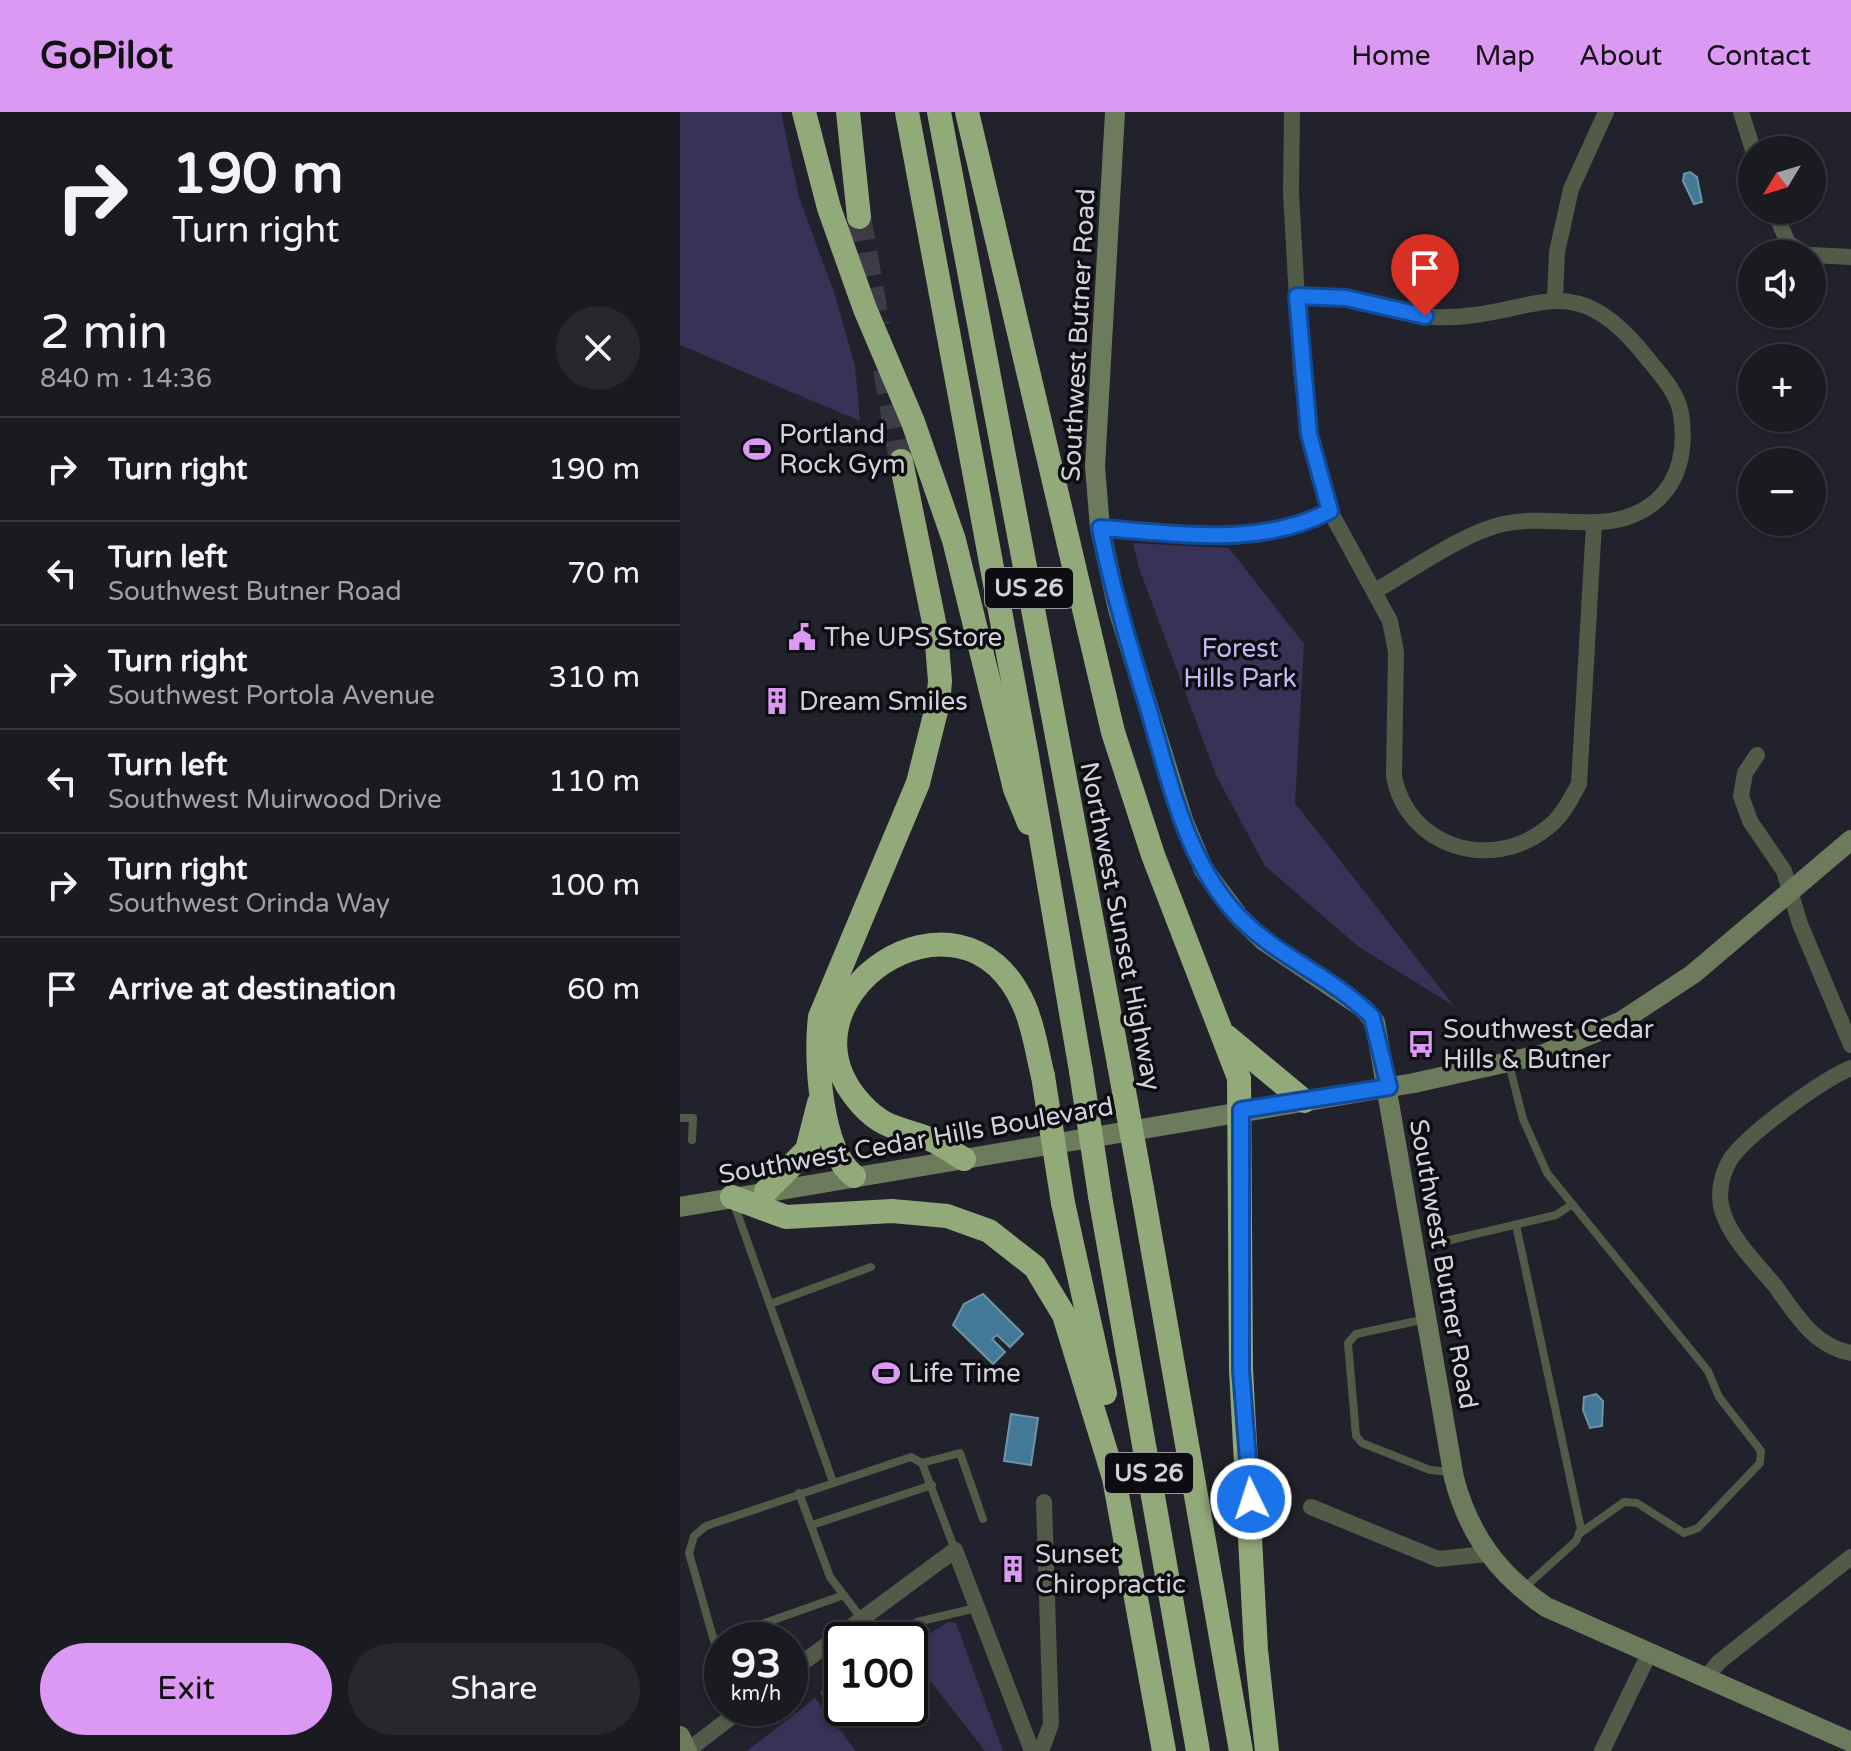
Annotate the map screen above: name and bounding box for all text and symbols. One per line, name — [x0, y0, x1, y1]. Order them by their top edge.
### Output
text: GoPilot — [40, 33, 173, 79]
text: Home — [1351, 39, 1431, 73]
text: Map — [1475, 39, 1535, 73]
text: About — [1579, 39, 1662, 73]
text: Contact — [1706, 39, 1811, 73]
north arrow — [1738, 136, 1826, 224]
map controls — [1738, 136, 1826, 536]
text: 190 m — [172, 141, 343, 208]
icon: right — [40, 144, 144, 248]
street label: Southwest Butner Road — [1055, 188, 1102, 482]
text: Turn right — [172, 209, 339, 252]
pin — [1391, 234, 1459, 316]
button: sound — [1738, 240, 1826, 328]
icon: arrive — [1403, 246, 1447, 290]
text: 2 min — [40, 304, 168, 362]
button: close — [556, 306, 640, 390]
button: + — [1738, 344, 1826, 432]
text: 840 m · 14:36 — [40, 363, 212, 394]
place label: Portland Rock Gym — [779, 419, 906, 480]
sports icon: Portland Rock Gym — [742, 434, 772, 464]
icon: right — [40, 447, 84, 491]
button: − — [1738, 448, 1826, 536]
text: Turn right — [108, 451, 248, 488]
text: 190 m — [548, 451, 640, 488]
text: Turn left — [108, 539, 227, 576]
icon: left — [40, 551, 84, 595]
text: 70 m — [567, 555, 640, 592]
road number: US 26 — [985, 568, 1073, 608]
text: Southwest Butner Road — [108, 576, 402, 607]
public building icon: The UPS Store — [787, 622, 817, 652]
place label: The UPS Store — [824, 622, 1002, 653]
park label: Forest Hills Park — [1183, 633, 1297, 694]
text: Turn right — [108, 643, 248, 680]
icon: right — [40, 655, 84, 699]
text: 310 m — [548, 659, 640, 696]
text: Southwest Portola Avenue — [108, 680, 435, 711]
building icon: Dream Smiles — [762, 686, 792, 716]
place label: Dream Smiles — [799, 686, 968, 717]
text: Turn left — [108, 747, 227, 784]
icon: left — [40, 759, 84, 803]
street label: Northwest Sunset Highway — [1073, 759, 1168, 1093]
text: 110 m — [548, 763, 640, 800]
text: Southwest Muirwood Drive — [108, 784, 442, 815]
text: Turn right — [108, 851, 248, 888]
icon: right — [40, 863, 84, 907]
text: 100 m — [548, 867, 640, 904]
text: Southwest Orinda Way — [108, 888, 390, 919]
icon: arrive — [40, 967, 84, 1011]
text: Arrive at destination — [108, 971, 396, 1008]
text: 60 m — [567, 971, 640, 1008]
place label: Southwest Cedar Hills & Butner — [1443, 1014, 1654, 1075]
bus stop icon: Southwest Cedar Hills & Butner — [1406, 1029, 1436, 1059]
street label: Southwest Cedar Hills Boulevard — [716, 1090, 1116, 1191]
street label: Southwest Butner Road — [1403, 1117, 1484, 1411]
sports icon: Life Time — [871, 1358, 901, 1388]
place label: Life Time — [908, 1358, 1021, 1389]
road number: US 26 — [1105, 1453, 1193, 1493]
position arrow — [1209, 1457, 1293, 1541]
place label: Sunset Chiropractic — [1035, 1539, 1186, 1600]
building icon: Sunset Chiropractic — [998, 1554, 1028, 1584]
speed limit sign: 100 — [824, 1622, 928, 1726]
text: 93 — [731, 1640, 781, 1688]
button: Exit — [40, 1643, 332, 1735]
button: Share — [348, 1643, 640, 1735]
text: km/h — [731, 1682, 781, 1706]

